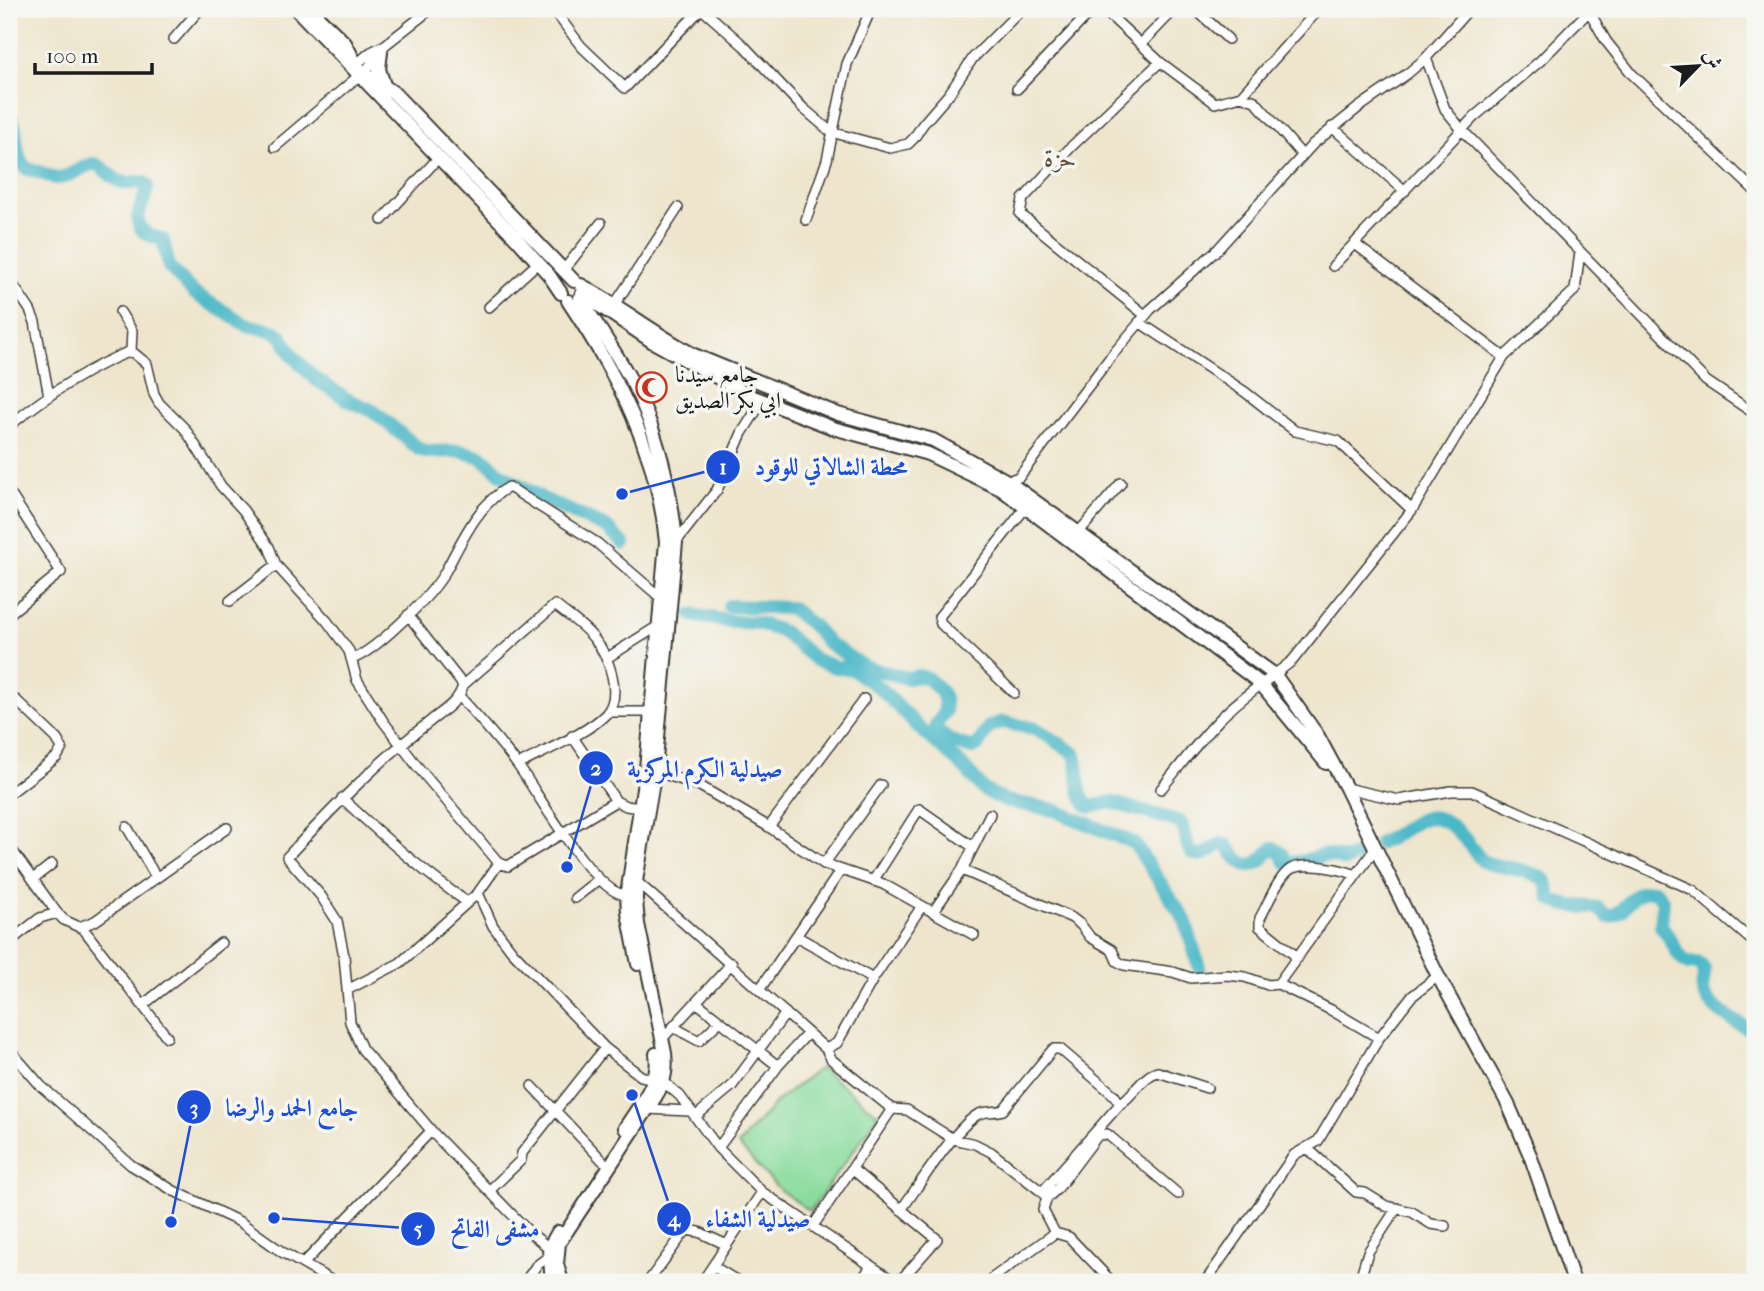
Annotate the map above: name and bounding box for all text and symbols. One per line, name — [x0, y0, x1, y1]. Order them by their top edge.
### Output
scale bar — [35, 32, 152, 76]
north arrow — [1662, 32, 1732, 102]
text: 100 m — [46, 44, 99, 68]
text: ش — [1699, 46, 1726, 72]
district label: حزة — [1044, 143, 1076, 174]
place label: جامع سيدنا ابي بكر الصديق — [675, 361, 781, 419]
mosque icon: جامع سيدنا ابي بكر الصديق — [635, 370, 669, 404]
callout: محطة الشالاتي للوقود — [706, 444, 921, 489]
text: محطة الشالاتي للوقود — [755, 453, 908, 486]
text: 1 — [719, 455, 727, 479]
callout: صيدلية الكرم المركزية — [579, 746, 797, 791]
text: صيدلية الكرم المركزية — [627, 755, 783, 790]
text: 2 — [591, 756, 602, 780]
callout: جامع الحمد والرضا — [177, 1085, 372, 1130]
text: جامع الحمد والرضا — [226, 1094, 358, 1130]
text: 3 — [190, 1096, 198, 1120]
callout: صيدلية الشفاء — [656, 1196, 824, 1241]
text: صيدلية الشفاء — [706, 1205, 810, 1233]
callout: مشفى الفاتح — [401, 1206, 553, 1251]
text: 4 — [667, 1207, 682, 1232]
text: مشفى الفاتح — [450, 1215, 540, 1249]
text: 5 — [413, 1217, 423, 1241]

